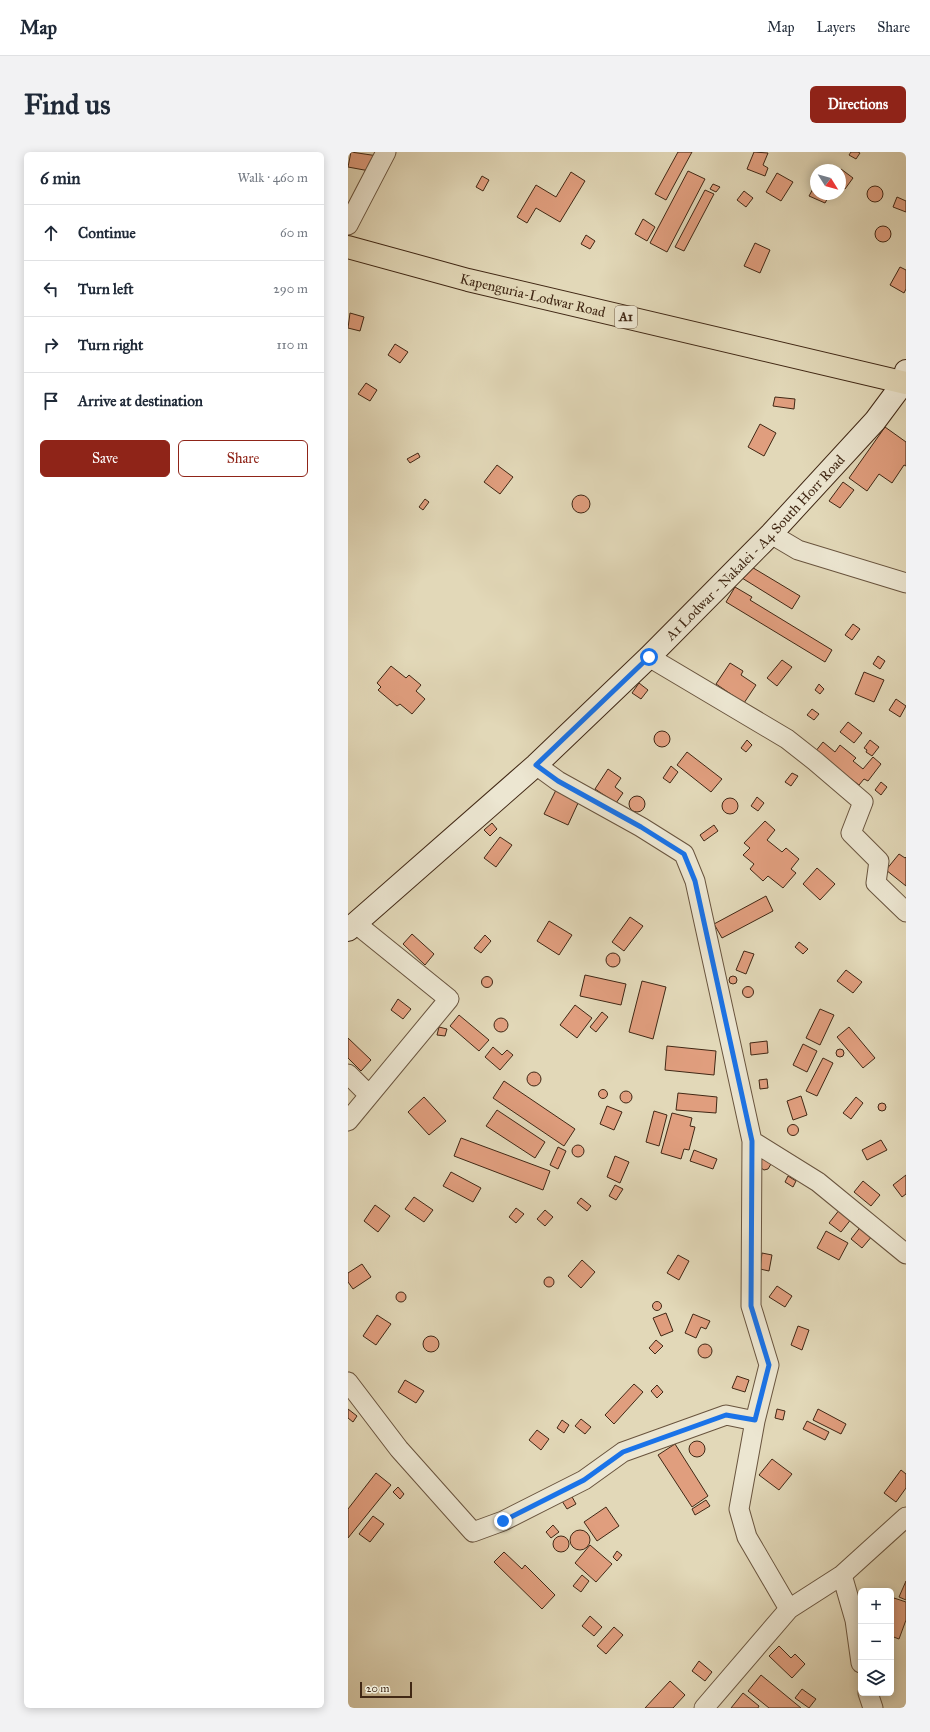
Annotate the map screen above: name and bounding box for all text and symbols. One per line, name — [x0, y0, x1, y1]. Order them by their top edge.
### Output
text: Map — [20, 16, 57, 39]
text: Map — [767, 19, 795, 36]
text: Layers — [817, 19, 855, 36]
text: Share — [877, 19, 910, 36]
button: Directions — [810, 86, 906, 123]
text: Find us — [24, 87, 110, 122]
north arrow — [810, 164, 846, 200]
text: 6 min — [40, 168, 81, 189]
text: Walk · 460 m — [238, 170, 308, 186]
icon: ahead — [40, 222, 62, 244]
text: Continue — [78, 224, 136, 242]
text: 60 m — [280, 225, 308, 241]
street label: Kapenguria-Lodwar Road — [458, 270, 607, 321]
icon: left — [40, 278, 62, 300]
text: Turn left — [78, 280, 134, 298]
text: 290 m — [273, 281, 308, 297]
road number: A1 — [615, 306, 637, 328]
icon: right — [40, 334, 62, 356]
text: Turn right — [78, 336, 143, 354]
text: 110 m — [276, 337, 308, 353]
icon: arrive — [40, 390, 62, 412]
text: Arrive at destination — [78, 392, 203, 410]
button: Save — [40, 440, 170, 477]
button: Share — [178, 440, 308, 477]
street label: A1 Lodwar - Nakalei - A4 South Horr Road — [661, 451, 848, 644]
route start — [640, 648, 658, 666]
route end — [494, 1512, 512, 1530]
map controls — [858, 1588, 894, 1696]
button: + — [858, 1588, 894, 1624]
button: − — [858, 1624, 894, 1660]
button: layers — [858, 1660, 894, 1696]
scale bar — [360, 1680, 412, 1699]
text: 20 m — [366, 1682, 389, 1695]

